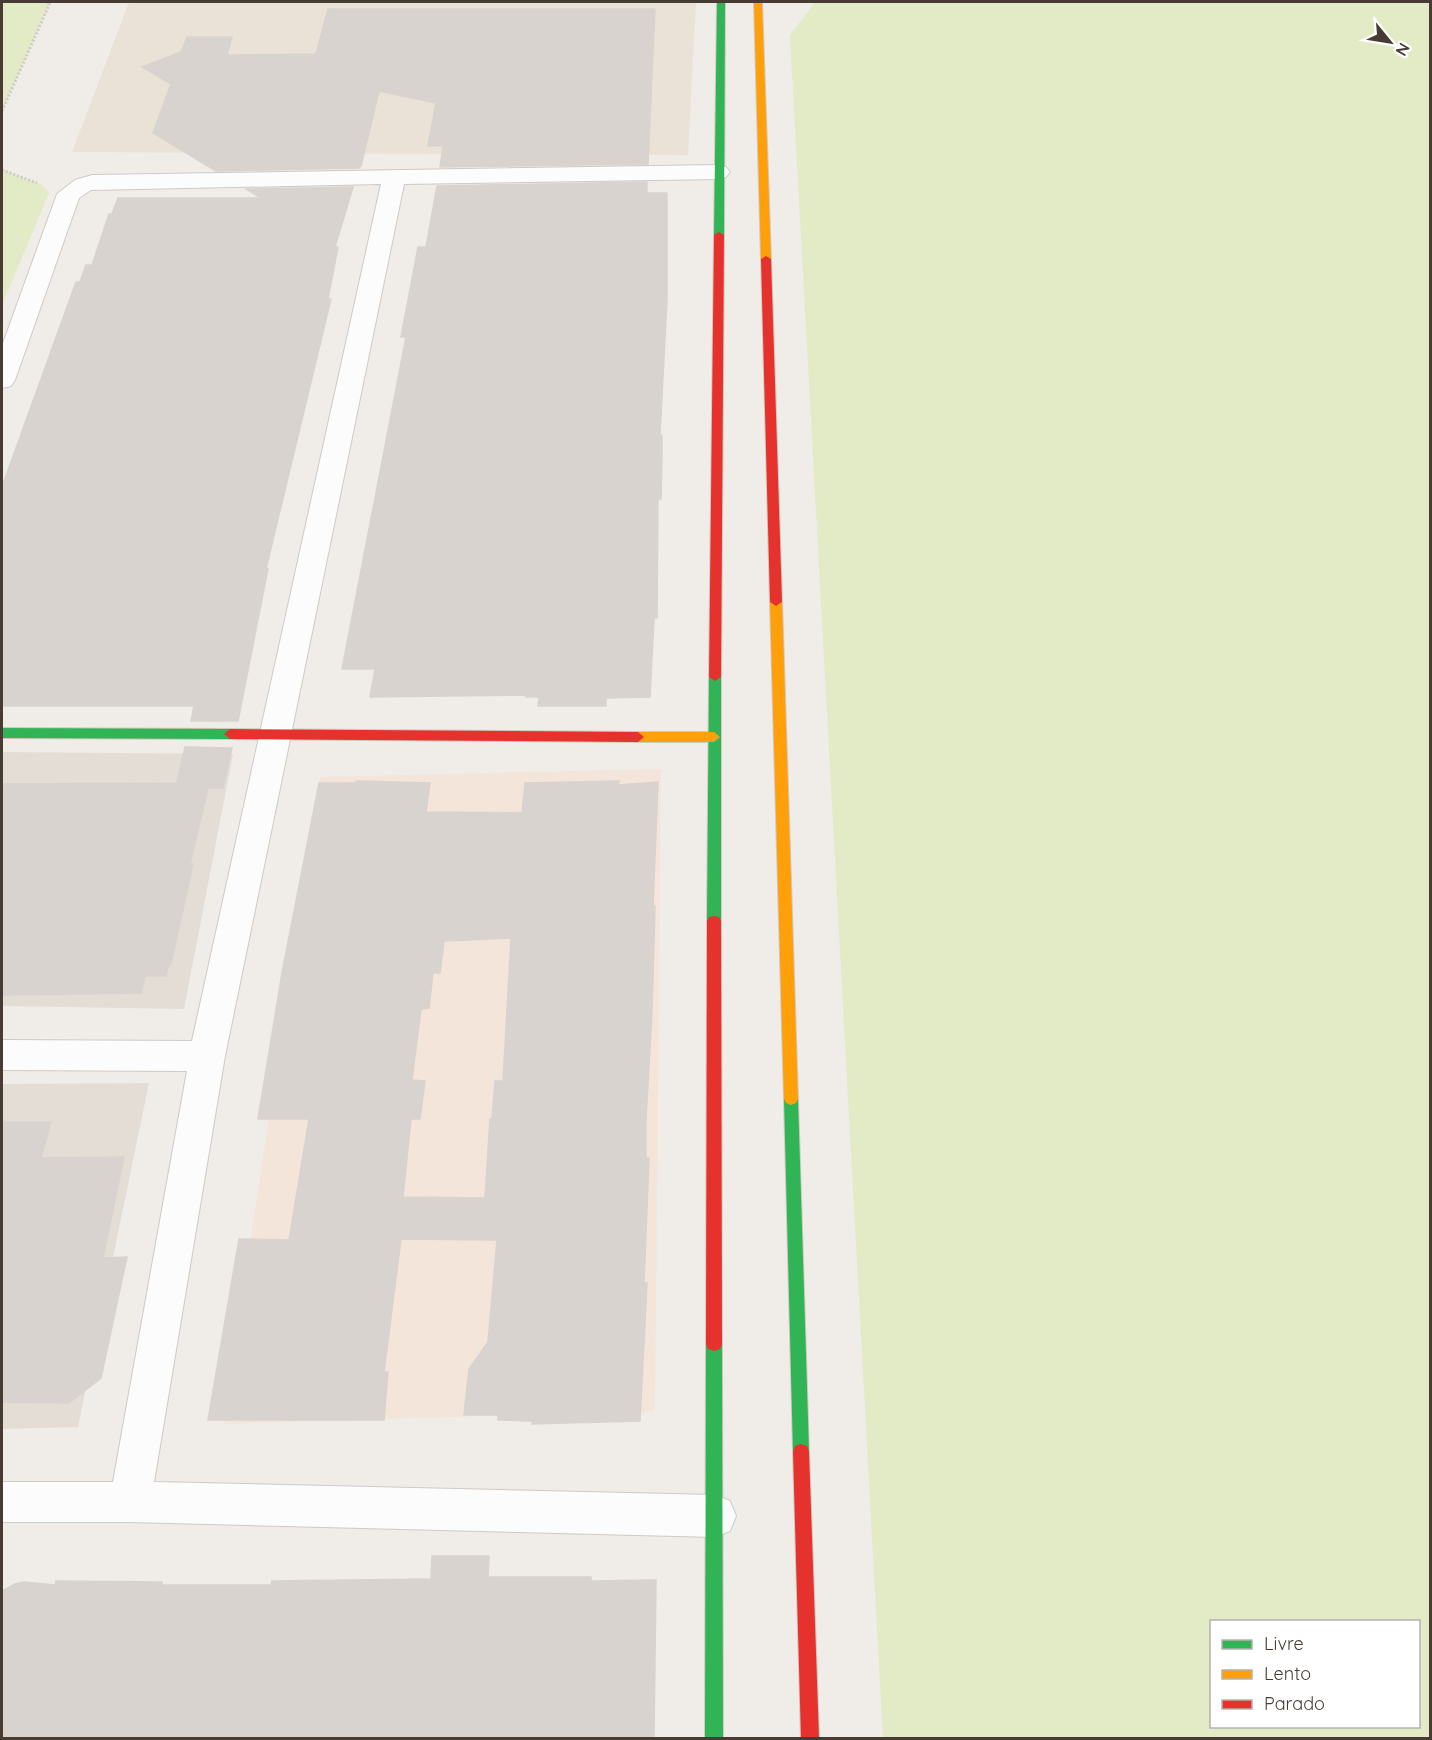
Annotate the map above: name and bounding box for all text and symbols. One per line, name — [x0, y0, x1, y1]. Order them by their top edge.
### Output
north arrow — [1360, 12, 1420, 72]
text: N — [1391, 39, 1415, 60]
legend — [1210, 1620, 1420, 1728]
text: Livre — [1264, 1632, 1304, 1655]
text: Lento — [1264, 1662, 1311, 1685]
text: Parado — [1264, 1692, 1325, 1715]

